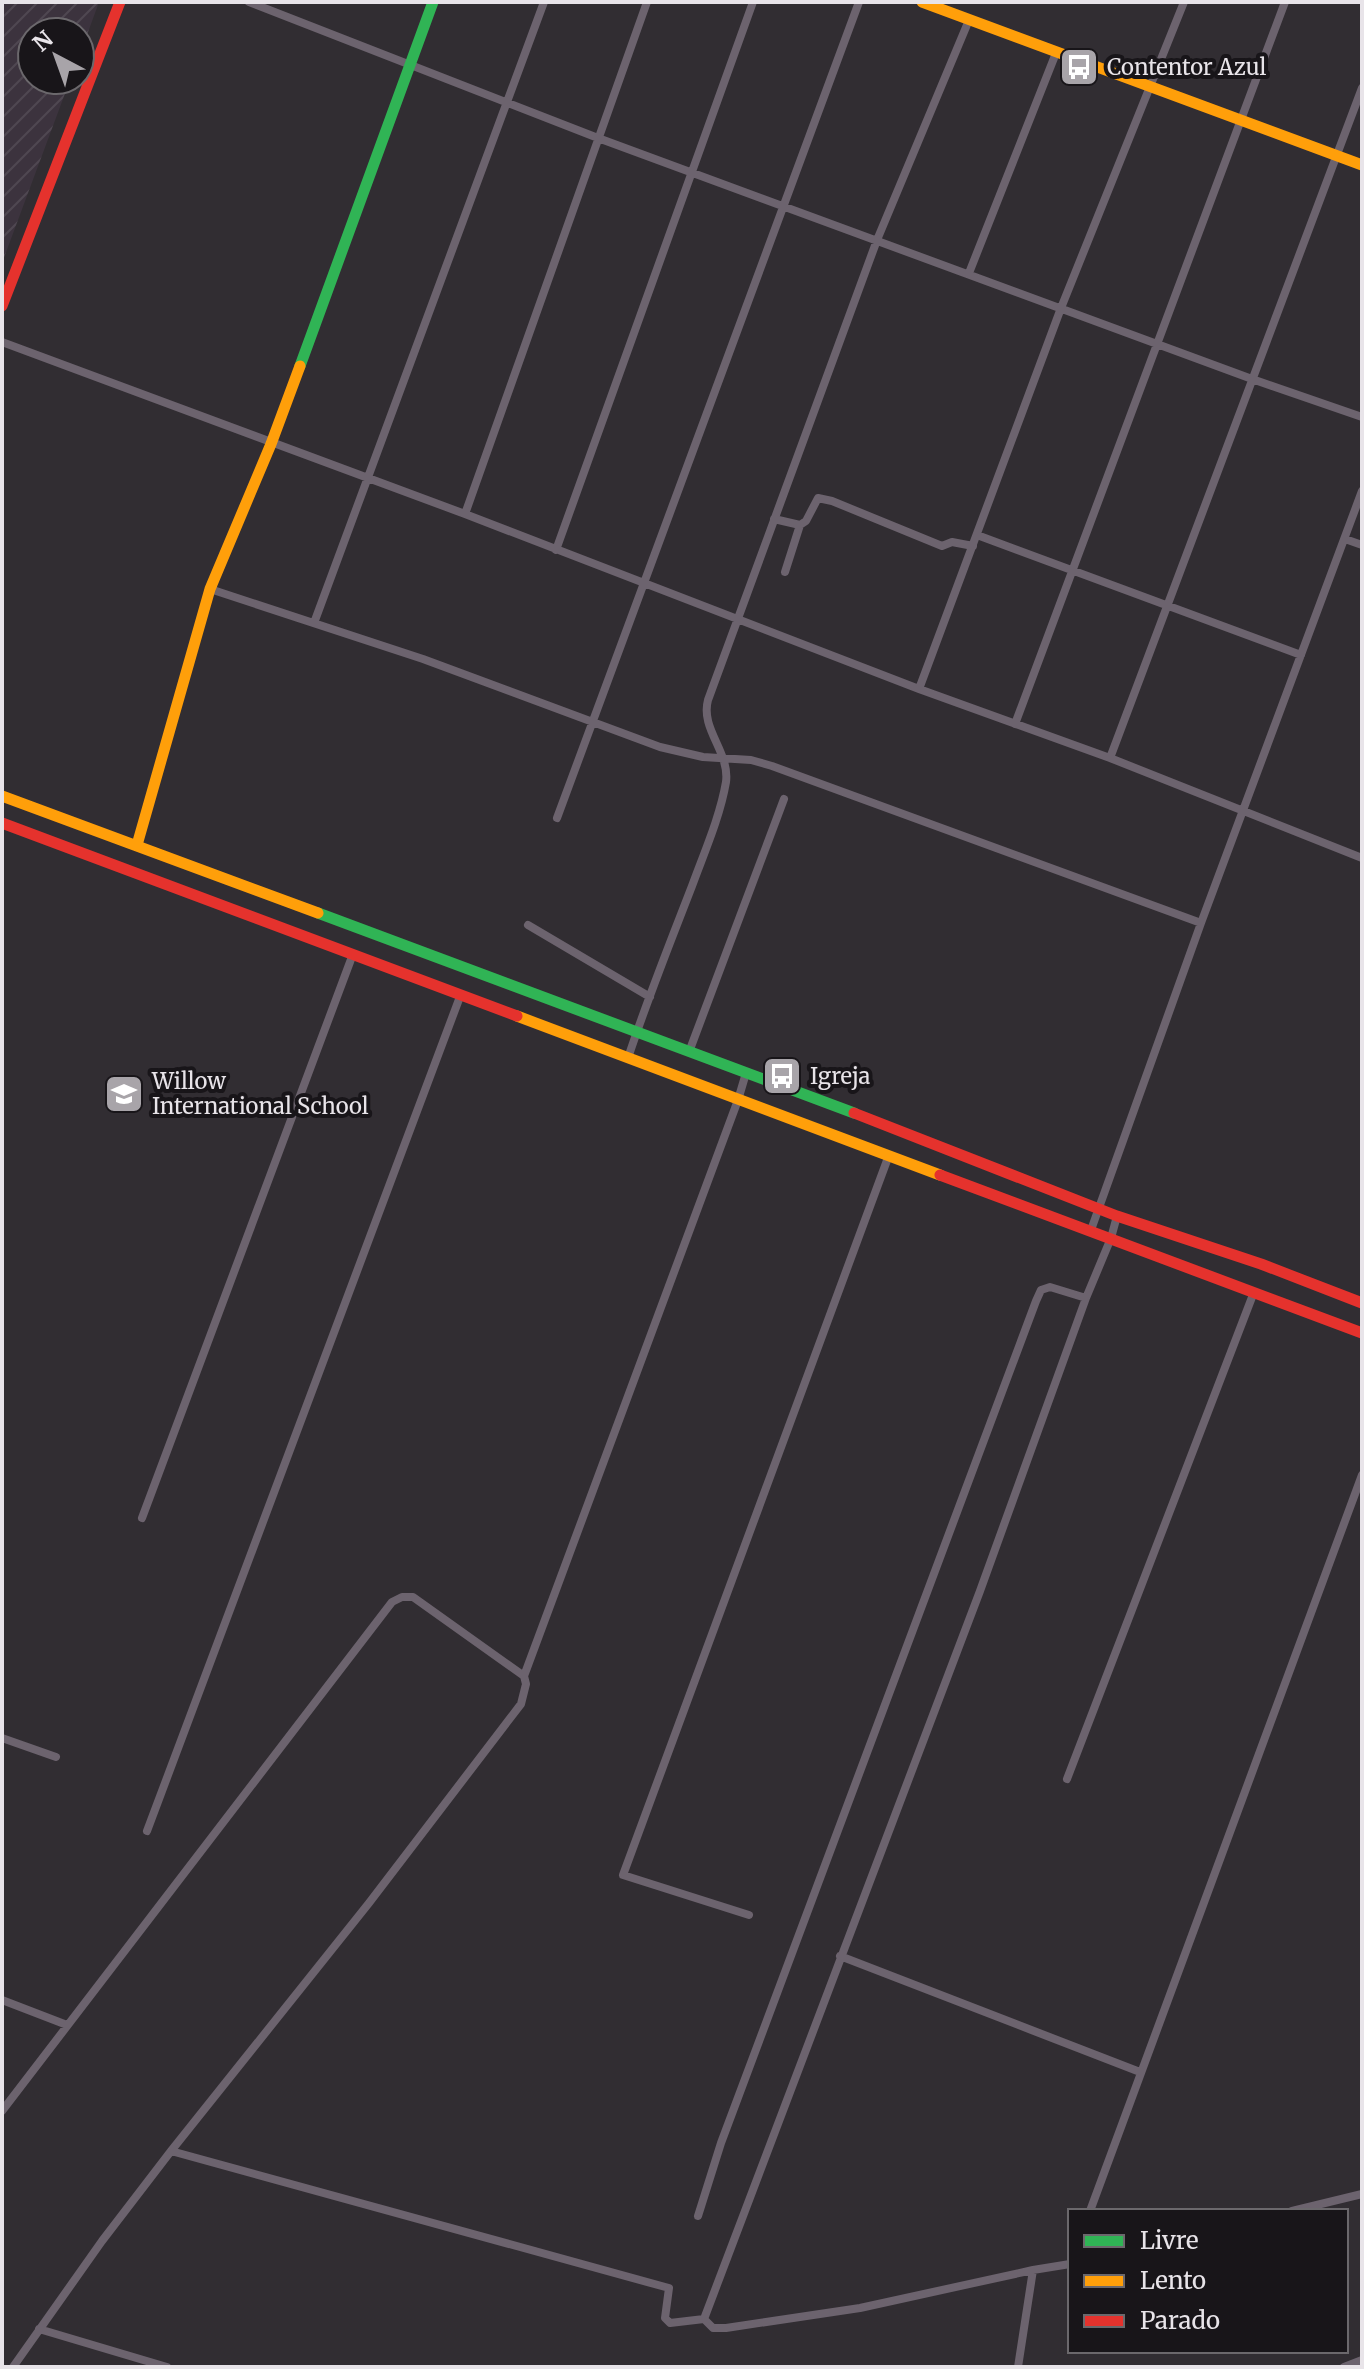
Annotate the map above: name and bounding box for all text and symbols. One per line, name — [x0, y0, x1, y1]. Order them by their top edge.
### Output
north arrow — [16, 16, 96, 96]
text: N — [27, 24, 59, 57]
bus stop icon: Contentor Azul — [1058, 46, 1100, 88]
place label: Contentor Azul — [1107, 53, 1267, 81]
bus stop icon: Igreja — [761, 1055, 803, 1097]
place label: Igreja — [810, 1062, 871, 1090]
place label: Willow International School — [151, 1067, 369, 1120]
school or university icon: Willow International School — [103, 1073, 145, 1115]
legend — [1068, 2209, 1348, 2353]
text: Livre — [1140, 2225, 1199, 2256]
text: Lento — [1140, 2265, 1206, 2296]
text: Parado — [1140, 2305, 1220, 2336]

